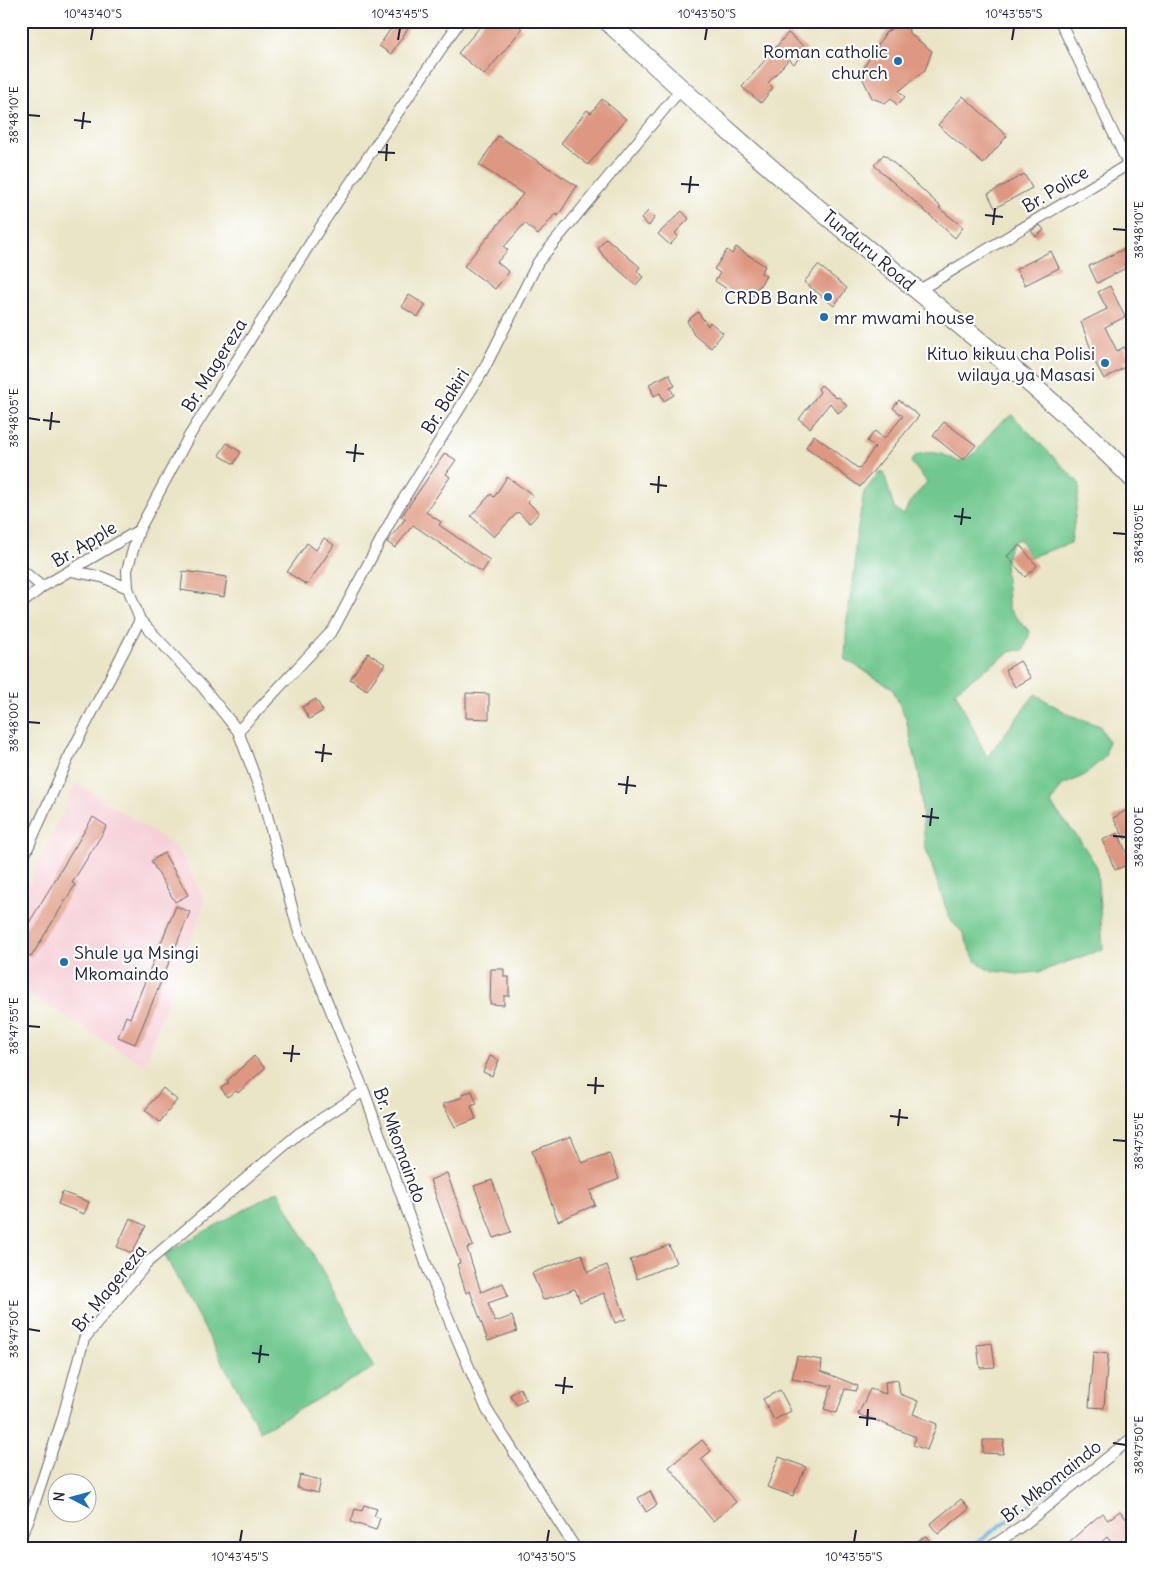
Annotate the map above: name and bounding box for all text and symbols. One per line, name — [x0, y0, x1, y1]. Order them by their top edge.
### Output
text: 10°43'40"S — [64, 6, 122, 21]
text: 10°43'45"S — [372, 6, 429, 21]
text: 10°43'50"S — [678, 6, 736, 21]
text: 10°43'55"S — [985, 6, 1043, 21]
place label: Roman catholic church — [763, 40, 888, 84]
marker: Roman catholic church — [892, 55, 904, 67]
text: 38°48'10"E — [6, 86, 21, 144]
street label: Br. Police — [1018, 160, 1092, 218]
text: 38°48'10"E — [1131, 201, 1146, 259]
street label: Tunduru Road — [818, 204, 921, 296]
place label: CRDB Bank — [724, 286, 818, 309]
marker: CRDB Bank — [822, 291, 834, 303]
place label: mr mwami house — [834, 306, 975, 329]
marker: mr mwami house — [818, 311, 830, 323]
street label: Br. Magereza — [176, 314, 252, 416]
place label: Kituo kikuu cha Polisi wilaya ya Masasi — [926, 342, 1095, 386]
marker: Kituo kikuu cha Polisi wilaya ya Masasi — [1099, 357, 1111, 369]
street label: Br. Bakiri — [416, 364, 474, 438]
text: 38°48'05"E — [6, 388, 21, 448]
text: 38°48'05"E — [1131, 504, 1146, 564]
street label: Br. Apple — [47, 516, 121, 572]
text: 38°48'00"E — [6, 692, 21, 752]
text: 38°48'00"E — [1131, 807, 1146, 867]
place label: Shule ya Msingi Mkomaindo — [74, 941, 199, 985]
marker: Shule ya Msingi Mkomaindo — [58, 956, 70, 968]
text: 38°47'55"E — [6, 997, 21, 1055]
street label: Br. Mkomaindo — [368, 1084, 432, 1206]
text: 38°47'55"E — [1131, 1112, 1146, 1170]
street label: Br. Magereza — [67, 1240, 151, 1336]
text: 38°47'50"E — [6, 1300, 21, 1358]
text: 38°47'50"E — [1131, 1416, 1146, 1474]
street label: Br. Mkomaindo — [996, 1435, 1106, 1527]
north arrow — [48, 1472, 98, 1522]
text: N — [50, 1491, 69, 1502]
text: 10°43'45"S — [212, 1549, 269, 1564]
text: 10°43'50"S — [518, 1549, 576, 1564]
text: 10°43'55"S — [825, 1549, 883, 1564]

